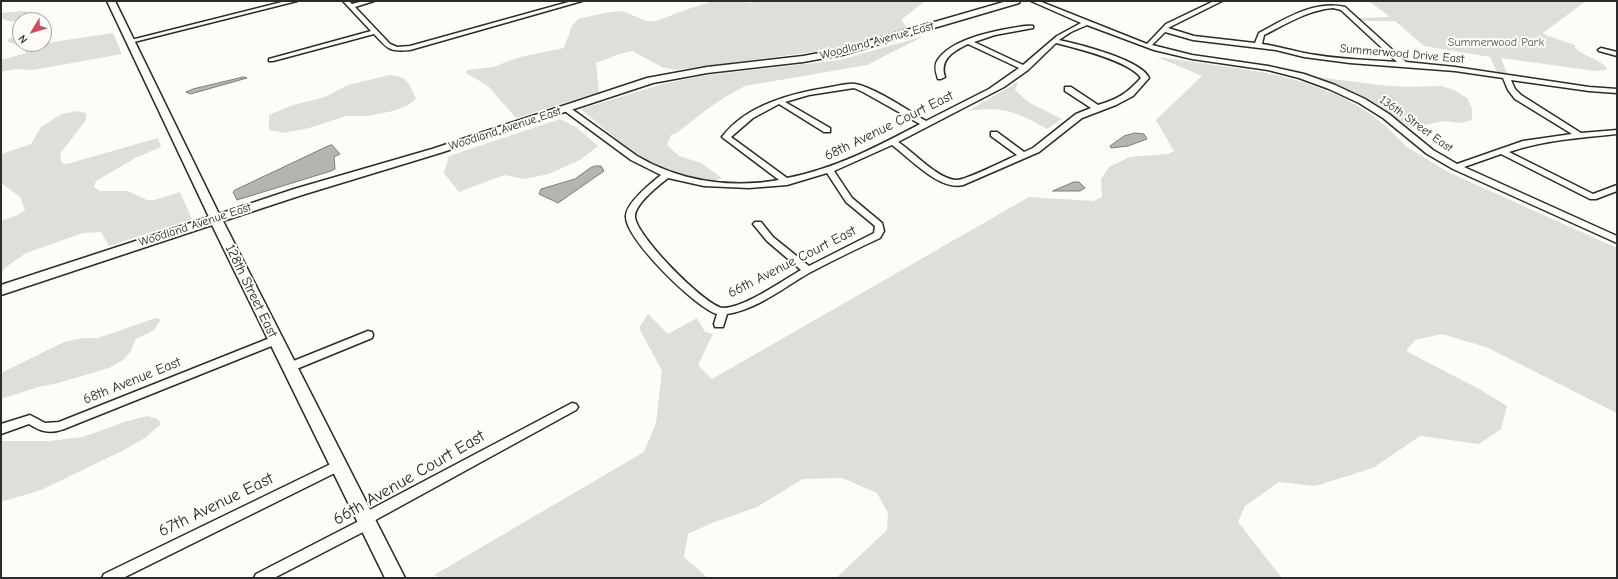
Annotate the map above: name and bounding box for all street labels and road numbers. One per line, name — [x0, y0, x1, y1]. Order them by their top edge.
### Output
street label: Woodland Avenue East — [819, 19, 935, 63]
street label: Summerwood Drive East — [1339, 41, 1465, 67]
street label: 68th Avenue Court East — [822, 88, 956, 164]
street label: 136th Street East — [1377, 93, 1455, 155]
street label: Woodland Avenue East — [447, 104, 563, 154]
street label: Woodland Avenue East — [137, 200, 253, 250]
street label: 66th Avenue Court East — [725, 222, 859, 302]
street label: 128th Street East — [221, 242, 281, 340]
street label: 68th Avenue East — [81, 354, 183, 408]
street label: 66th Avenue Court East — [329, 426, 489, 530]
street label: 67th Avenue East — [155, 468, 277, 542]

